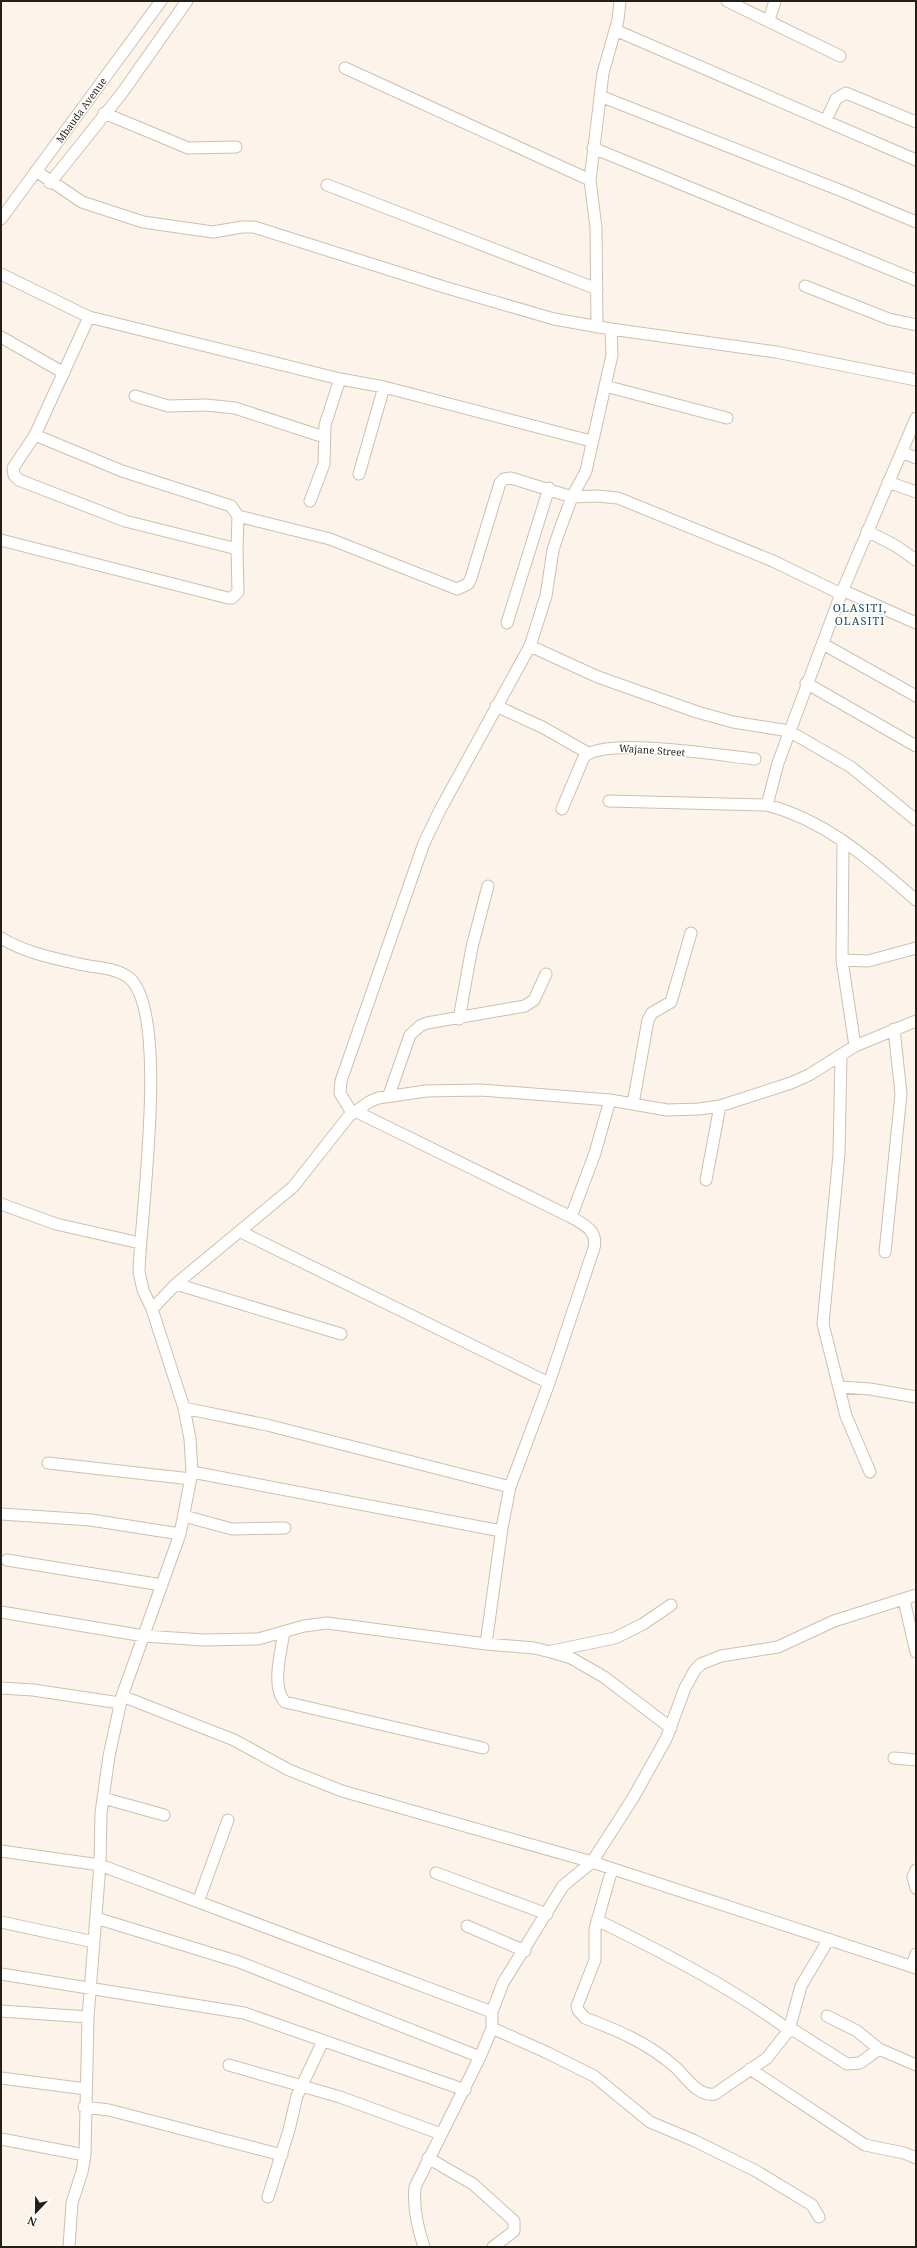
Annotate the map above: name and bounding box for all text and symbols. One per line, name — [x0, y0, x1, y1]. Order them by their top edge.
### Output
street label: Mbauda Avenue — [53, 74, 109, 146]
district label: OLASITI, OLASITI — [833, 600, 887, 628]
street label: Wajane Street — [618, 741, 686, 759]
north arrow — [16, 2192, 56, 2232]
text: N — [25, 2213, 39, 2230]

